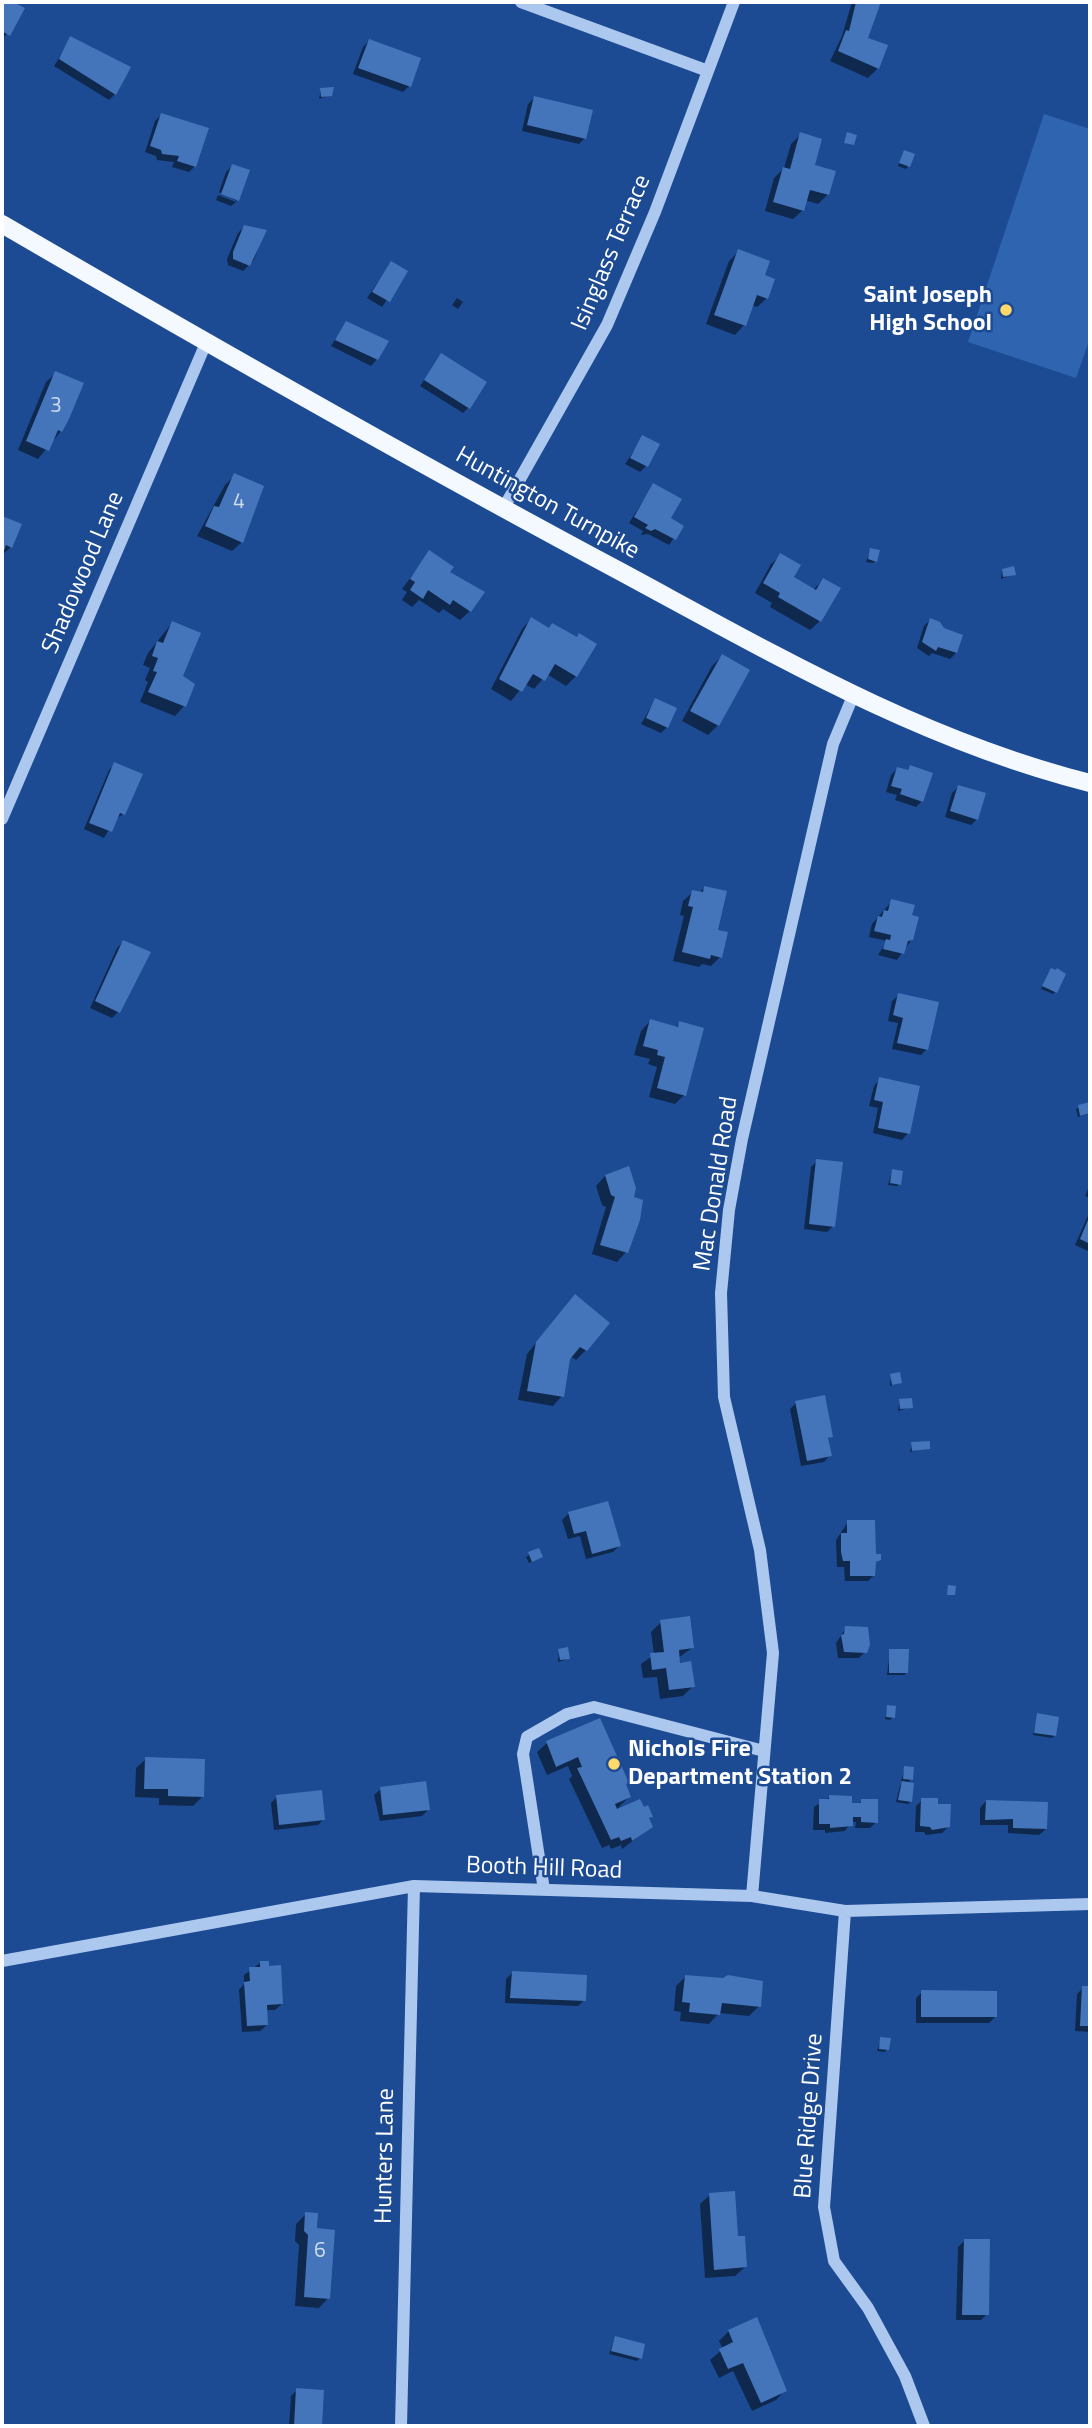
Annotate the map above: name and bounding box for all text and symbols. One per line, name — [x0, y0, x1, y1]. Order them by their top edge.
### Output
street label: Isinglass Terrace — [566, 171, 658, 335]
place label: Saint Joseph High School — [863, 282, 992, 338]
marker: Saint Joseph High School — [998, 302, 1014, 318]
house number: 3 — [50, 394, 62, 420]
street label: Huntington Turnpike — [450, 442, 644, 566]
street label: Shadowood Lane — [37, 488, 131, 658]
house number: 4 — [233, 490, 245, 516]
street label: Mac Donald Road — [689, 1095, 745, 1273]
place label: Nichols Fire Department Station 2 — [628, 1736, 852, 1792]
marker: Nichols Fire Department Station 2 — [606, 1756, 622, 1772]
street label: Booth Hill Road — [465, 1852, 623, 1886]
street label: Blue Ridge Drive — [790, 2032, 830, 2200]
street label: Hunters Lane — [370, 2088, 402, 2224]
house number: 6 — [314, 2239, 326, 2265]

